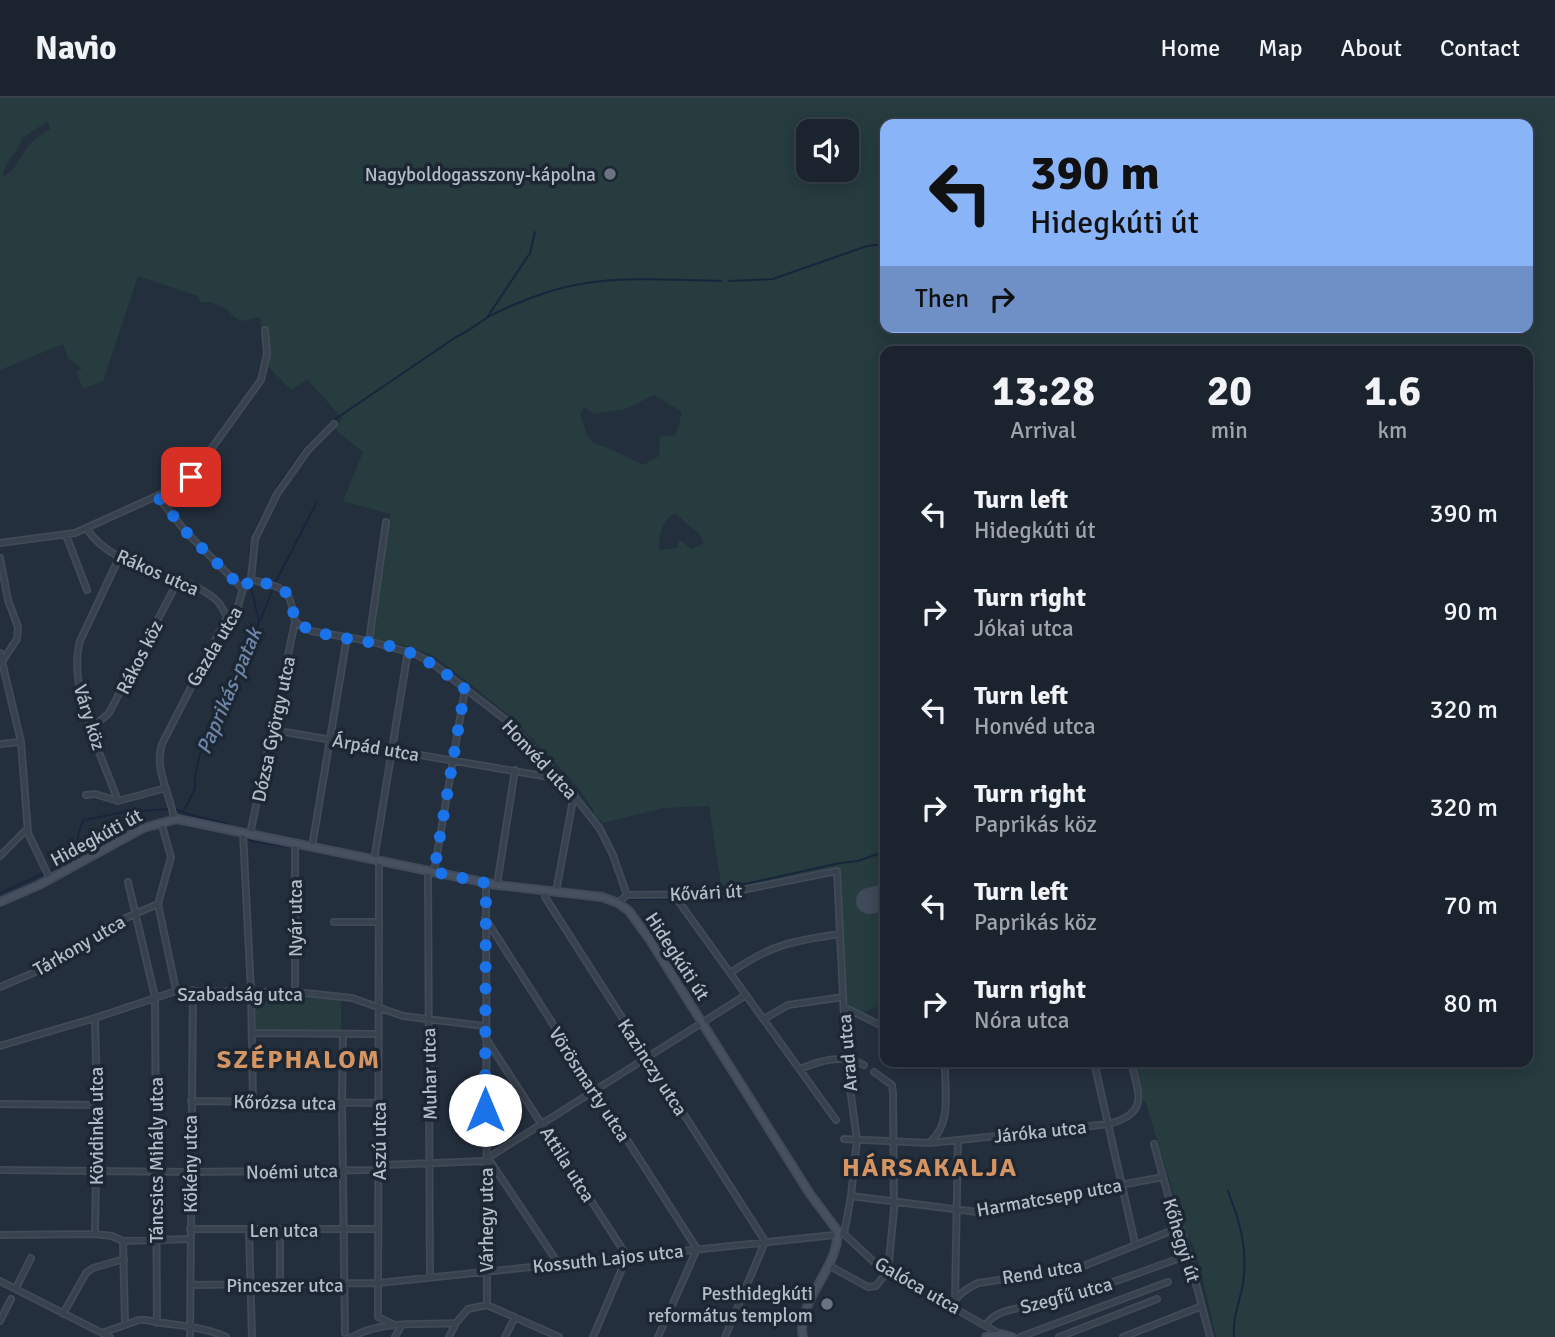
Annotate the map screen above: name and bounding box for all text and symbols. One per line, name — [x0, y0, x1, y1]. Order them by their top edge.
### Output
text: Navio — [35, 28, 117, 69]
text: Home — [1160, 33, 1220, 63]
text: Map — [1258, 33, 1303, 63]
text: About — [1341, 33, 1402, 63]
text: Contact — [1440, 33, 1520, 63]
map controls — [796, 119, 859, 182]
button: sound — [796, 119, 859, 182]
text: 390 m — [1030, 143, 1160, 203]
icon: left — [915, 147, 1006, 238]
place label: Nagyboldogasszony-kápolna — [365, 163, 596, 187]
marker: Nagyboldogasszony-kápolna — [602, 166, 618, 182]
text: Hidegkúti út — [1030, 203, 1199, 242]
icon: right — [983, 280, 1021, 318]
text: Then — [915, 283, 969, 315]
text: 13:28 — [992, 366, 1095, 417]
text: 20 — [1207, 366, 1252, 417]
text: 1.6 — [1364, 366, 1421, 417]
text: Arrival — [1010, 416, 1076, 445]
text: min — [1211, 416, 1248, 445]
text: km — [1378, 416, 1407, 445]
pin — [161, 447, 221, 507]
icon: arrive — [172, 458, 210, 496]
text: Turn left — [974, 484, 1068, 516]
icon: left — [915, 495, 953, 533]
text: 390 m — [1429, 498, 1498, 530]
text: Hidegkúti út — [974, 516, 1095, 545]
street label: Rákos utca — [113, 544, 203, 602]
text: Turn right — [974, 582, 1086, 614]
icon: right — [915, 593, 953, 631]
text: 90 m — [1443, 596, 1498, 628]
street label: Gazda utca — [181, 602, 248, 691]
text: Jókai utca — [974, 614, 1074, 643]
street label: Rákos köz — [111, 617, 169, 698]
water label: Paprikás-patak — [191, 622, 268, 758]
street label: Dózsa György utca — [247, 654, 301, 804]
text: Turn left — [974, 680, 1068, 712]
street label: Váry köz — [68, 681, 110, 753]
icon: left — [915, 691, 953, 729]
text: 320 m — [1429, 694, 1498, 726]
text: Honvéd utca — [974, 712, 1096, 741]
street label: Honvéd utca — [496, 715, 582, 805]
street label: Árpád utca — [330, 729, 421, 767]
text: Turn right — [974, 778, 1086, 810]
icon: right — [915, 789, 953, 827]
text: 320 m — [1429, 792, 1498, 824]
street label: Hidegkúti út — [47, 804, 147, 872]
text: Paprikás köz — [974, 810, 1097, 839]
text: Turn left — [974, 876, 1068, 908]
street label: Nyár utca — [284, 879, 308, 957]
street label: Kővári út — [669, 879, 743, 907]
icon: left — [915, 887, 953, 925]
text: 70 m — [1443, 890, 1498, 922]
street label: Hidegkúti út — [640, 908, 715, 1005]
text: Paprikás köz — [974, 908, 1097, 937]
street label: Tárkony utca — [29, 910, 130, 982]
text: Turn right — [974, 974, 1086, 1006]
street label: Szabadság utca — [177, 983, 303, 1007]
icon: right — [915, 985, 953, 1023]
text: 80 m — [1443, 988, 1498, 1020]
text: Nóra utca — [974, 1006, 1070, 1035]
street label: Arad utca — [833, 1013, 863, 1093]
street label: Kazinczy utca — [612, 1014, 692, 1121]
street label: Vörösmarty utca — [543, 1023, 635, 1147]
street label: Muhar utca — [417, 1028, 443, 1120]
district label: SZÉPHALOM — [217, 1044, 381, 1076]
street label: Kövidinka utca — [85, 1067, 109, 1185]
position arrow — [448, 1073, 522, 1147]
street label: Táncsics Mihály utca — [145, 1077, 169, 1243]
street label: Kőrózsa utca — [233, 1090, 337, 1116]
street label: Aszú utca — [368, 1102, 392, 1180]
street label: Kökény utca — [179, 1115, 203, 1213]
street label: Járóka utca — [993, 1115, 1088, 1149]
street label: Attila utca — [535, 1122, 600, 1207]
district label: HÁRSAKALJA — [842, 1152, 1018, 1184]
street label: Noémi utca — [246, 1159, 338, 1185]
street label: Várhegy utca — [475, 1167, 499, 1273]
street label: Harmatcsepp utca — [975, 1173, 1124, 1223]
street label: Kőhegyi út — [1157, 1196, 1205, 1285]
street label: Len utca — [250, 1219, 318, 1243]
street label: Kossuth Lajos utca — [531, 1239, 685, 1279]
street label: Galóca utca — [870, 1252, 965, 1320]
street label: Rend utca — [1000, 1254, 1084, 1290]
street label: Szegfű utca — [1017, 1272, 1115, 1320]
street label: Pinceszer utca — [226, 1274, 344, 1298]
place label: Pesthidegkúti református templom — [648, 1282, 813, 1328]
marker: Pesthidegkúti református templom — [819, 1296, 835, 1312]

